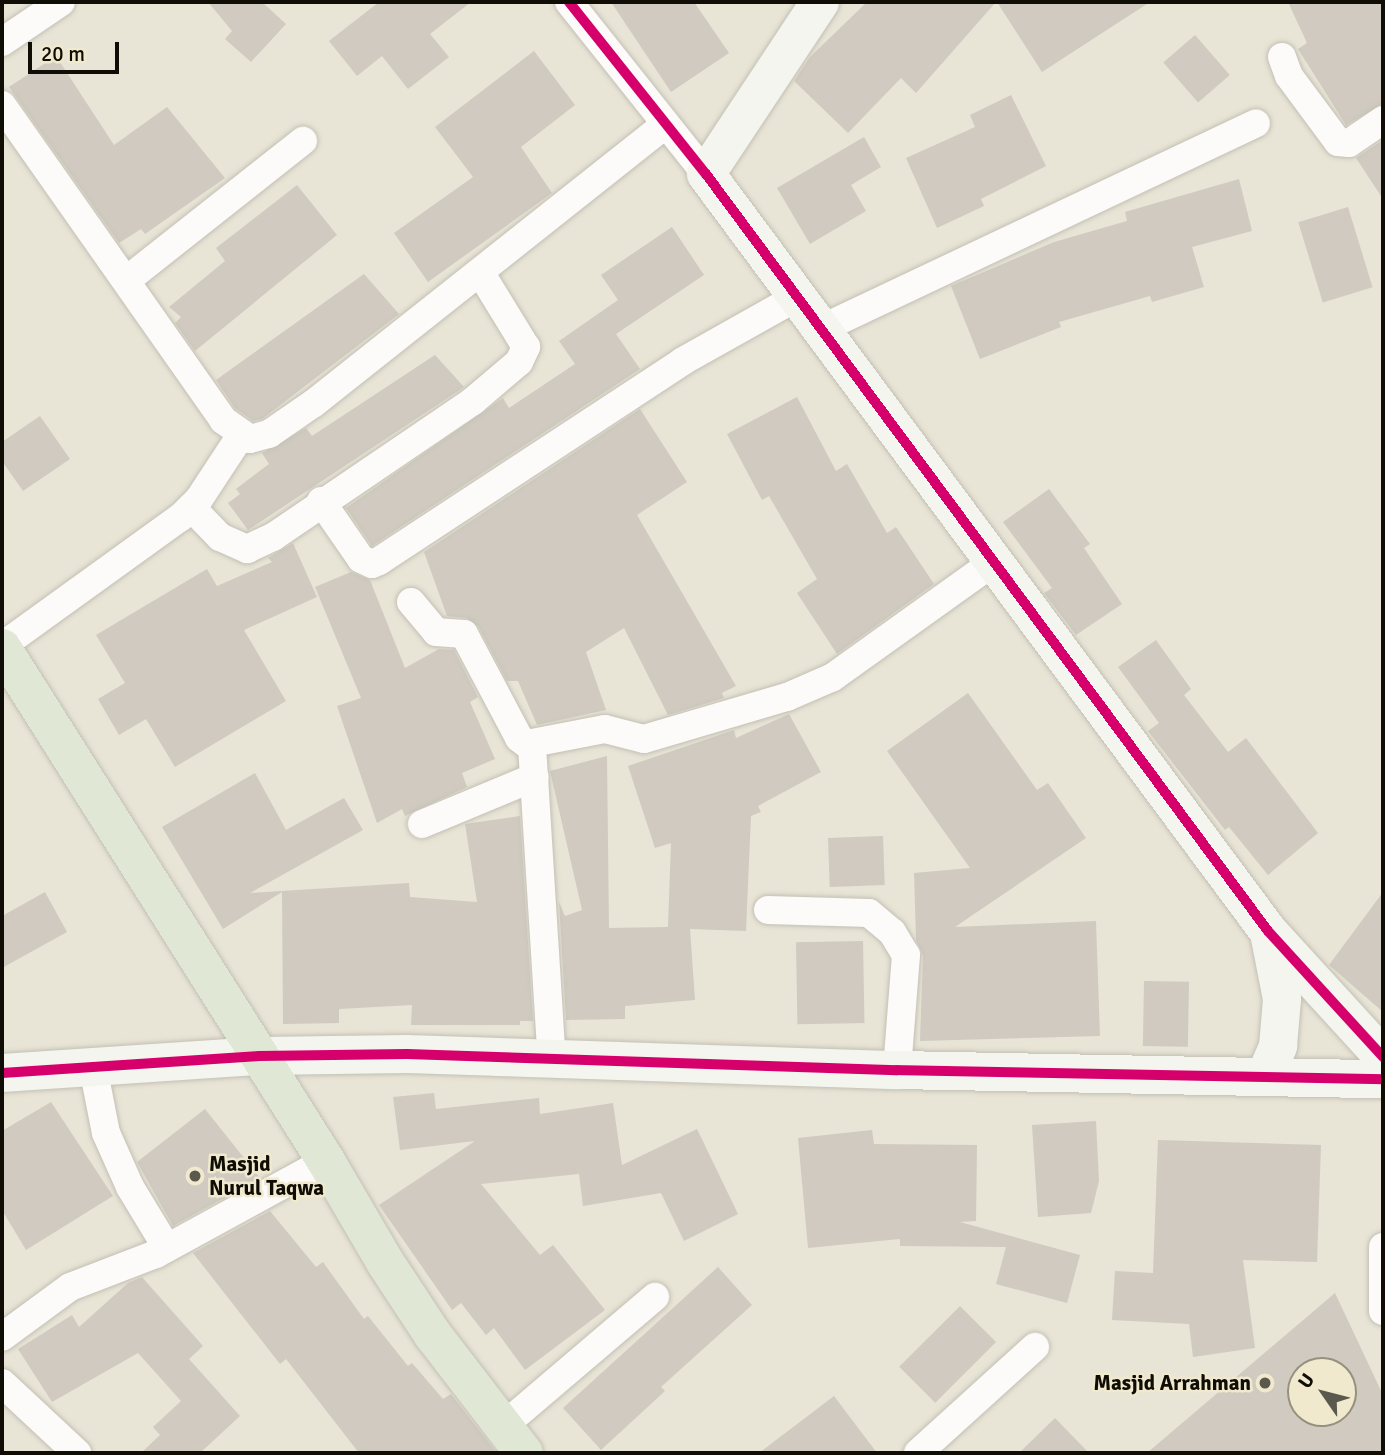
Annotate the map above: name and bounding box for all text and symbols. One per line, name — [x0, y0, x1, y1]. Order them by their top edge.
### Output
scale bar — [32, 28, 122, 72]
text: 20 m — [41, 41, 85, 67]
place label: Masjid Nurul Taqwa — [209, 1151, 324, 1201]
marker: Masjid Nurul Taqwa — [187, 1168, 203, 1184]
north arrow — [1287, 1357, 1357, 1427]
text: U — [1293, 1369, 1320, 1393]
place label: Masjid Arrahman — [1093, 1370, 1251, 1396]
marker: Masjid Arrahman — [1257, 1375, 1273, 1391]

